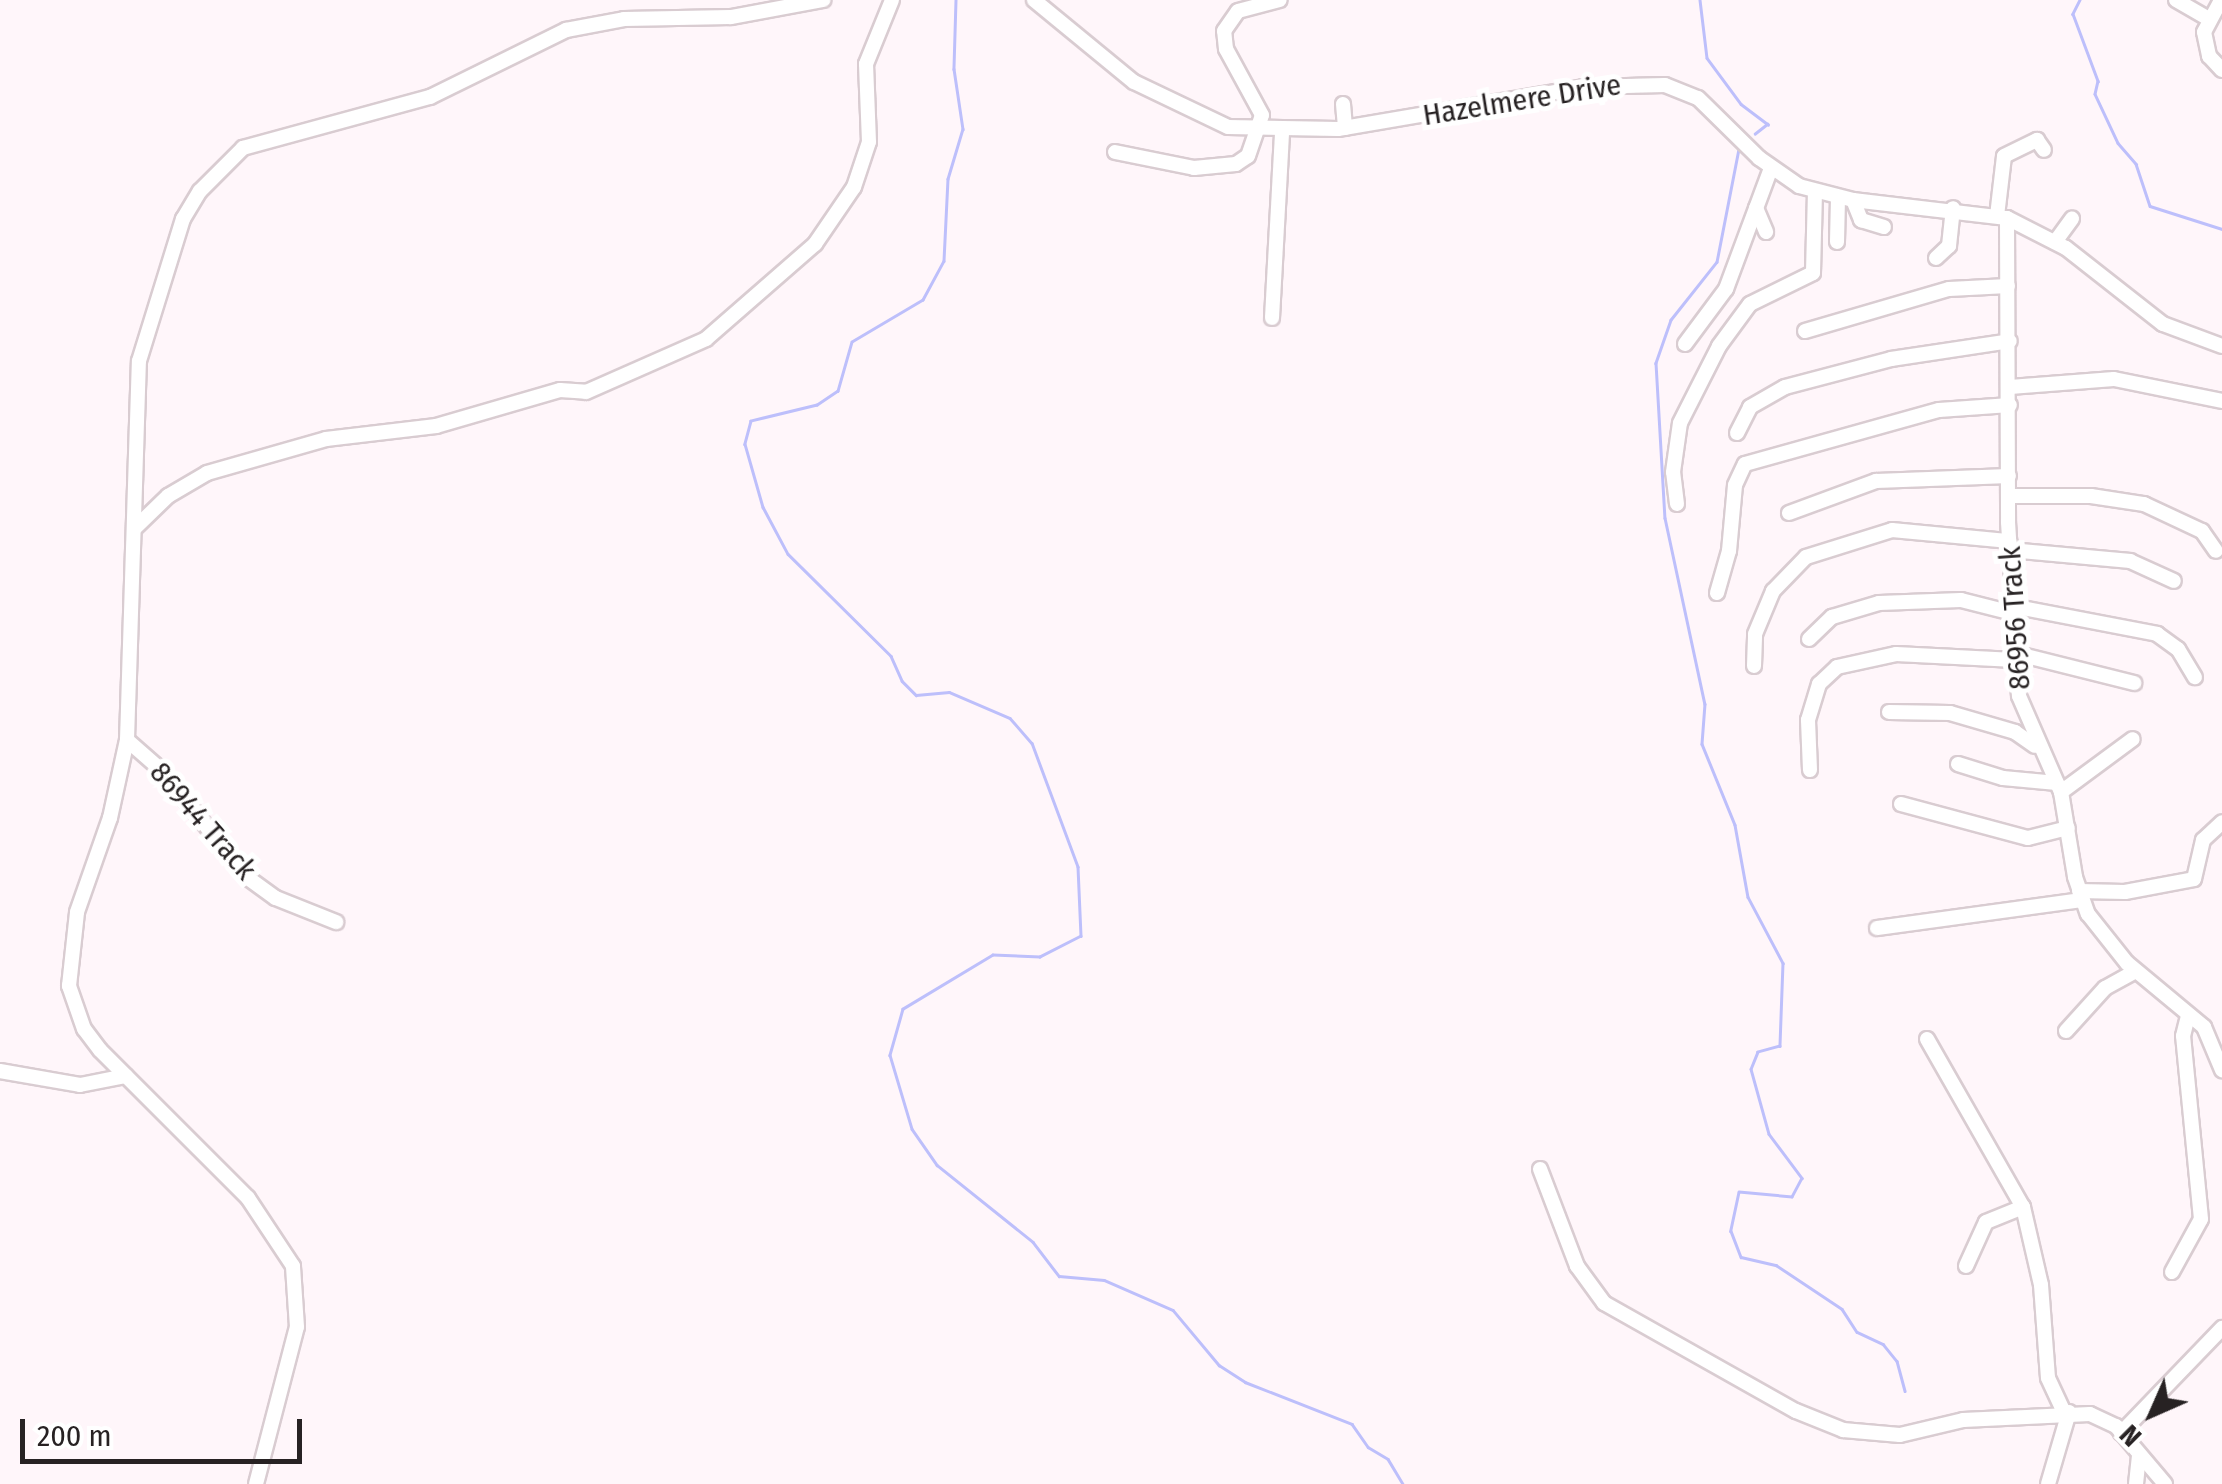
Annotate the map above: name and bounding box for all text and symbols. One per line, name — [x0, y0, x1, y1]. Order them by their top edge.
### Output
street label: Hazelmere Drive — [1420, 67, 1624, 133]
street label: 86956 Track — [1992, 545, 2038, 691]
street label: 86944 Track — [142, 755, 264, 887]
north arrow — [2102, 1364, 2202, 1464]
scale bar — [25, 1399, 308, 1461]
text: 200 m — [37, 1418, 112, 1454]
text: N — [2113, 1418, 2148, 1453]

